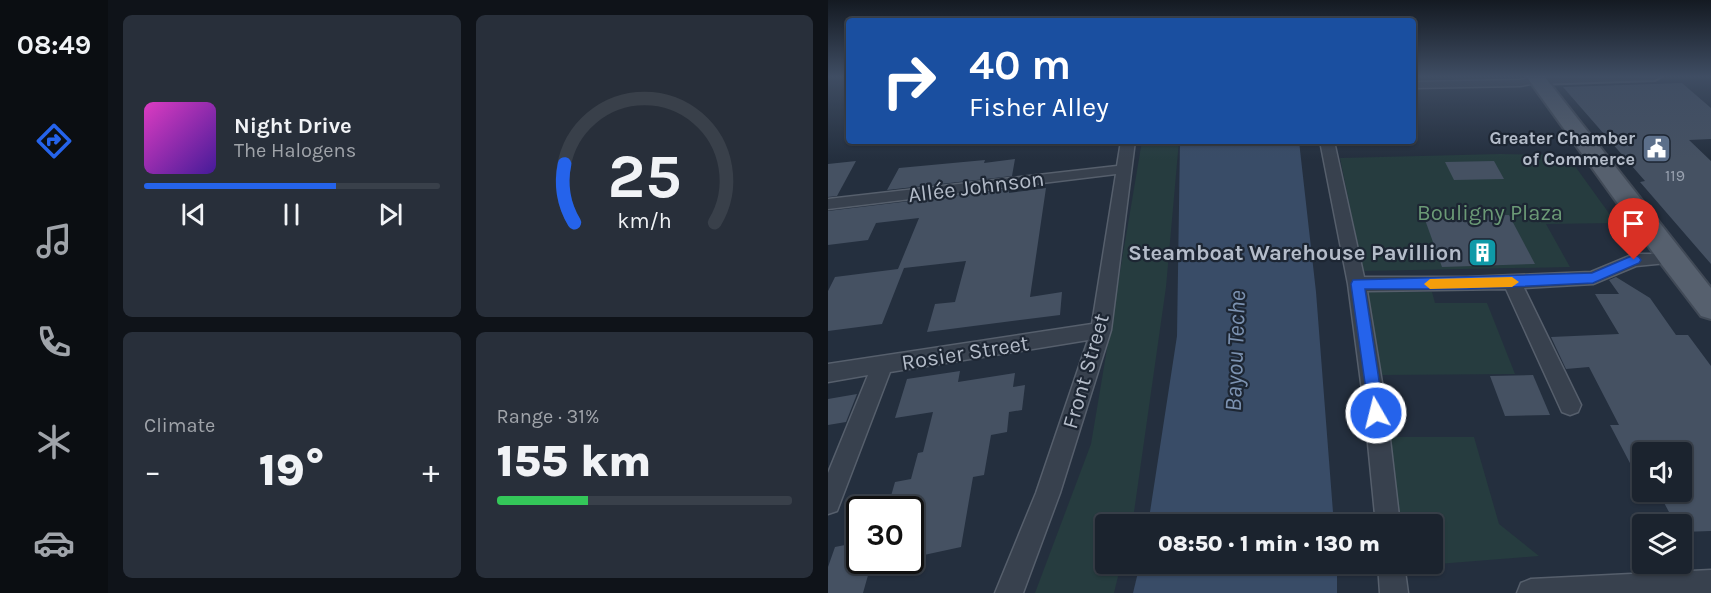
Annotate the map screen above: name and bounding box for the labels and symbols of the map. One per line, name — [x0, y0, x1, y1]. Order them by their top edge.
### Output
place label: Greater Chamber of Commerce — [1490, 127, 1635, 170]
public building icon: Greater Chamber of Commerce — [1640, 132, 1672, 164]
street label: Allée Johnson — [907, 166, 1046, 208]
house number: 119 — [1665, 166, 1685, 185]
pin — [1608, 198, 1659, 260]
park label: Bouligny Plaza — [1417, 200, 1563, 226]
building icon: Steamboat Warehouse Pavillion — [1467, 236, 1499, 268]
place label: Steamboat Warehouse Pavillion — [1128, 240, 1462, 266]
water label: Bayou Teche — [1219, 290, 1251, 412]
street label: Front Street — [1057, 311, 1115, 432]
street label: Rosier Street — [900, 330, 1031, 376]
position arrow — [1344, 381, 1408, 445]
speed limit sign: 30 — [846, 496, 924, 574]

